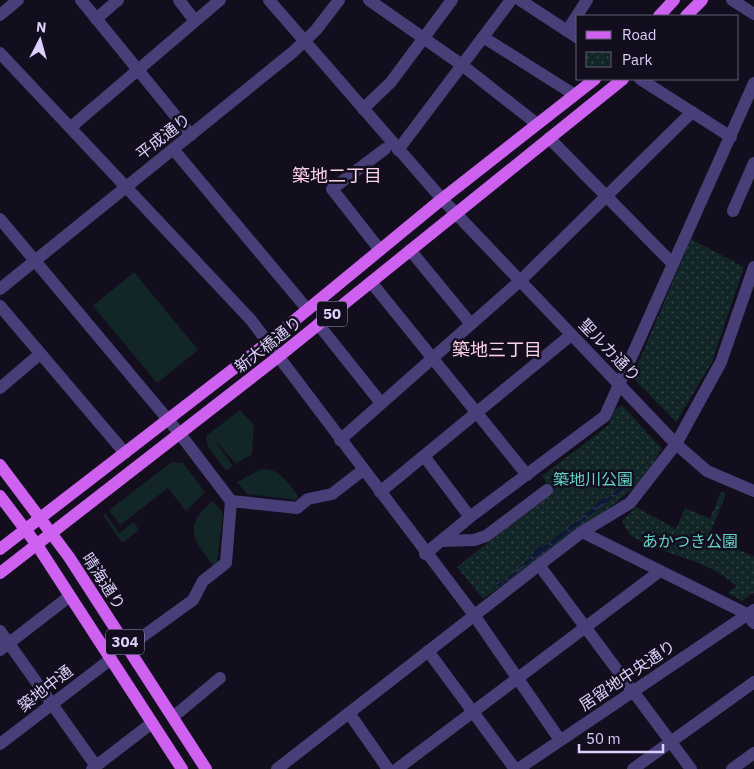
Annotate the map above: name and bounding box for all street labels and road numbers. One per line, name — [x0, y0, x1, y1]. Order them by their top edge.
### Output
street label: 平成通り — [132, 108, 194, 164]
road number: 50 — [317, 302, 347, 326]
street label: 新大橋通り — [230, 311, 306, 377]
street label: 聖ルカ通り — [575, 314, 645, 386]
street label: 晴海通り — [78, 549, 130, 613]
road number: 304 — [106, 630, 144, 654]
street label: 居留地中央通り — [575, 635, 679, 715]
street label: 築地中通 — [14, 660, 76, 716]

